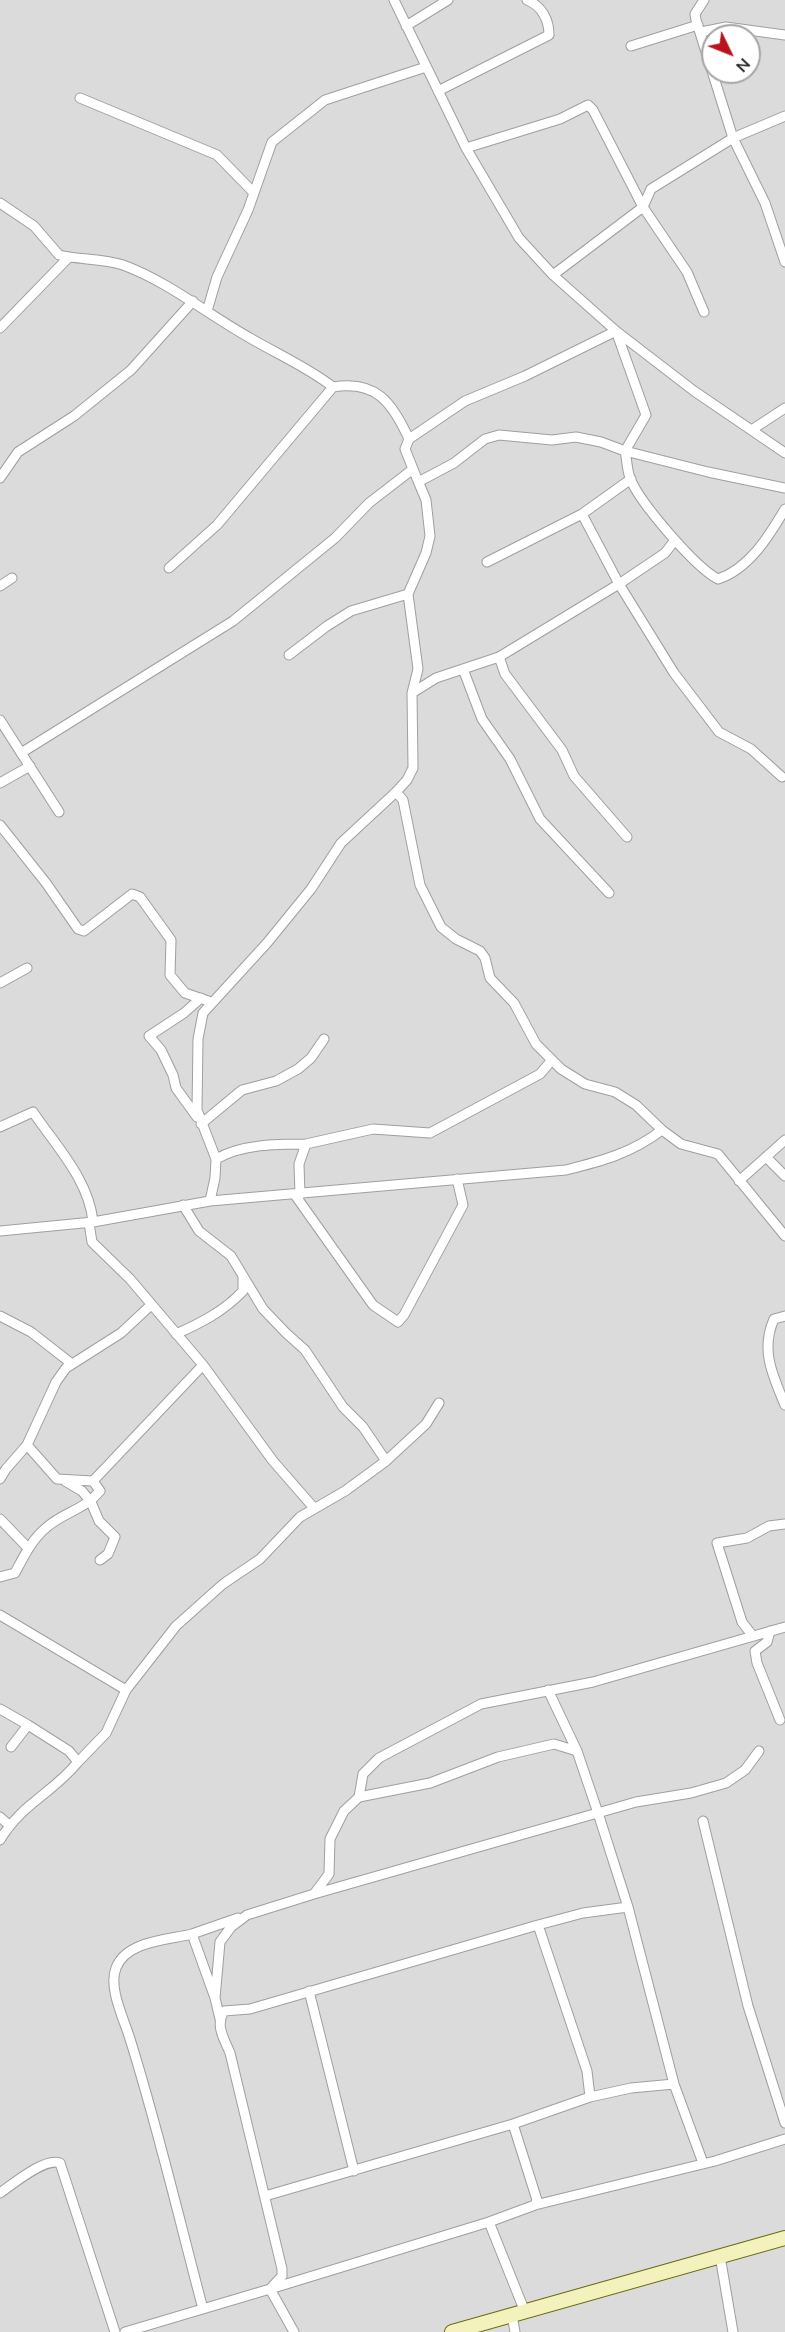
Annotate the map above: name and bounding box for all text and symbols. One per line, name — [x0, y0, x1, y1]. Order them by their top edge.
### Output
north arrow — [701, 24, 761, 84]
text: N — [731, 53, 755, 77]

